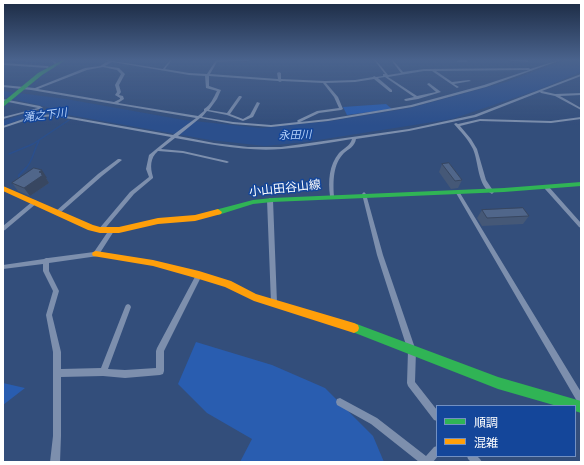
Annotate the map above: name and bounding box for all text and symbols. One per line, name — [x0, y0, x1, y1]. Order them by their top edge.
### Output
water label: 滝之下川 — [22, 106, 68, 124]
water label: 永田川 — [278, 128, 312, 142]
street label: 小山田谷山線 — [248, 177, 322, 199]
legend — [436, 405, 576, 457]
text: 順調 — [474, 415, 498, 429]
text: 混雑 — [474, 435, 498, 449]

